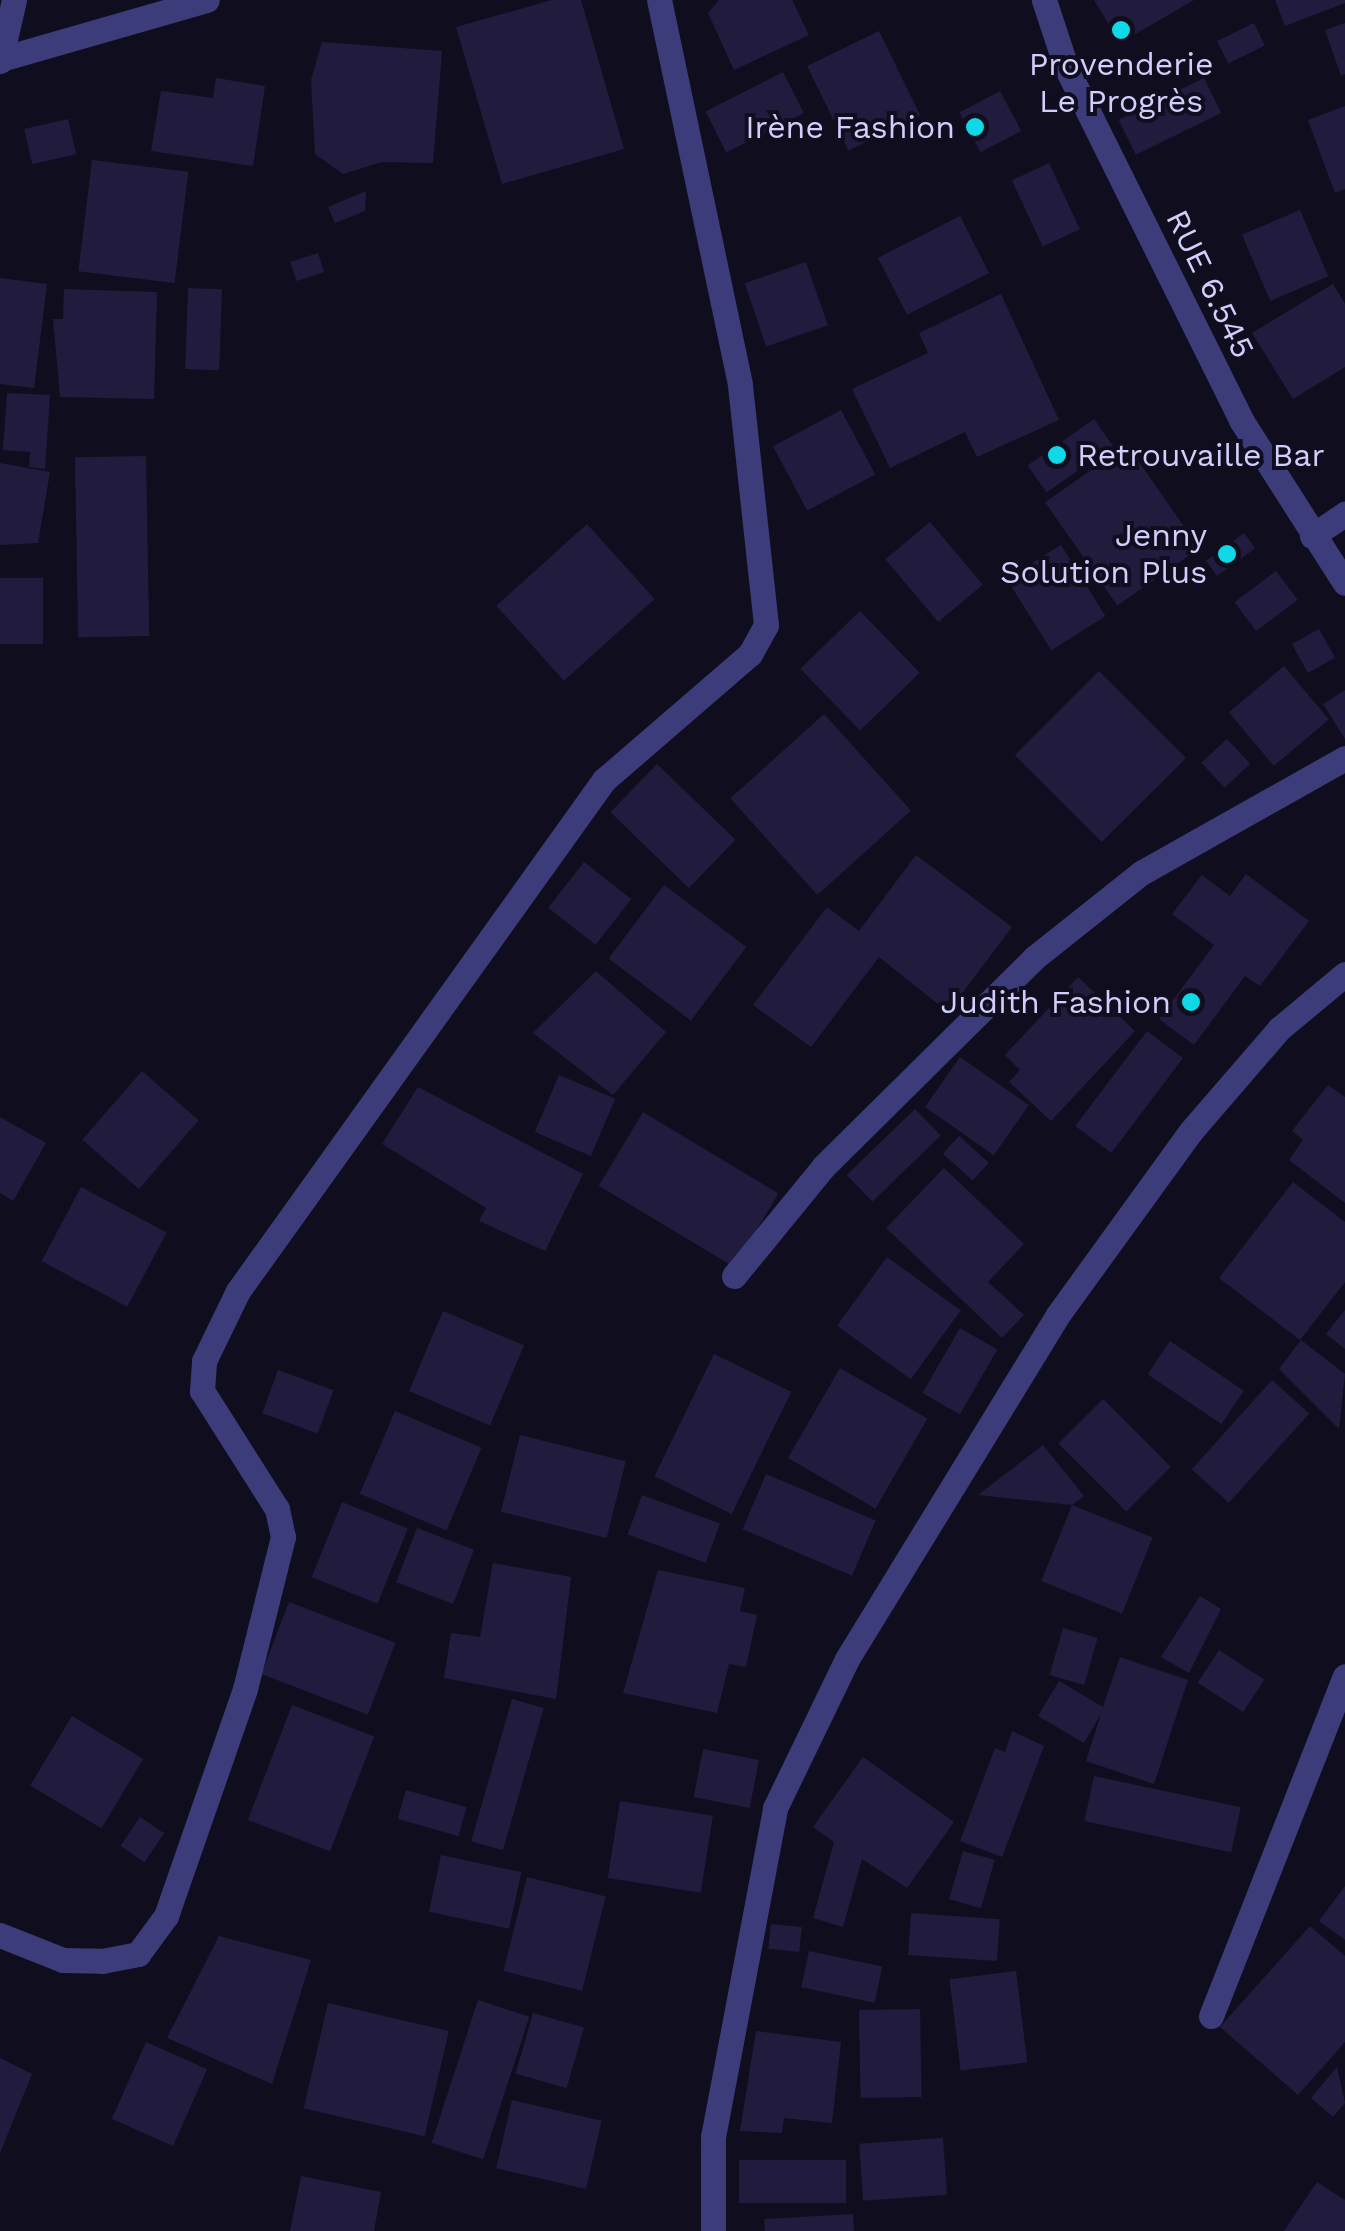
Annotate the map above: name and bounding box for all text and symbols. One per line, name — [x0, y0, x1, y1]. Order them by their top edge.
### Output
marker: Provenderie Le Progrès — [1110, 19, 1132, 41]
place label: Provenderie Le Progrès — [1029, 46, 1213, 121]
place label: Irène Fashion — [745, 108, 955, 146]
marker: Irène Fashion — [964, 116, 986, 138]
street label: RUE 6.545 — [1158, 204, 1262, 364]
place label: Retrouvaille Bar — [1077, 436, 1324, 474]
marker: Retrouvaille Bar — [1046, 444, 1068, 466]
place label: Jenny Solution Plus — [1000, 517, 1207, 592]
marker: Jenny Solution Plus — [1216, 543, 1238, 565]
place label: Judith Fashion — [941, 983, 1171, 1021]
marker: Judith Fashion — [1180, 991, 1202, 1013]

